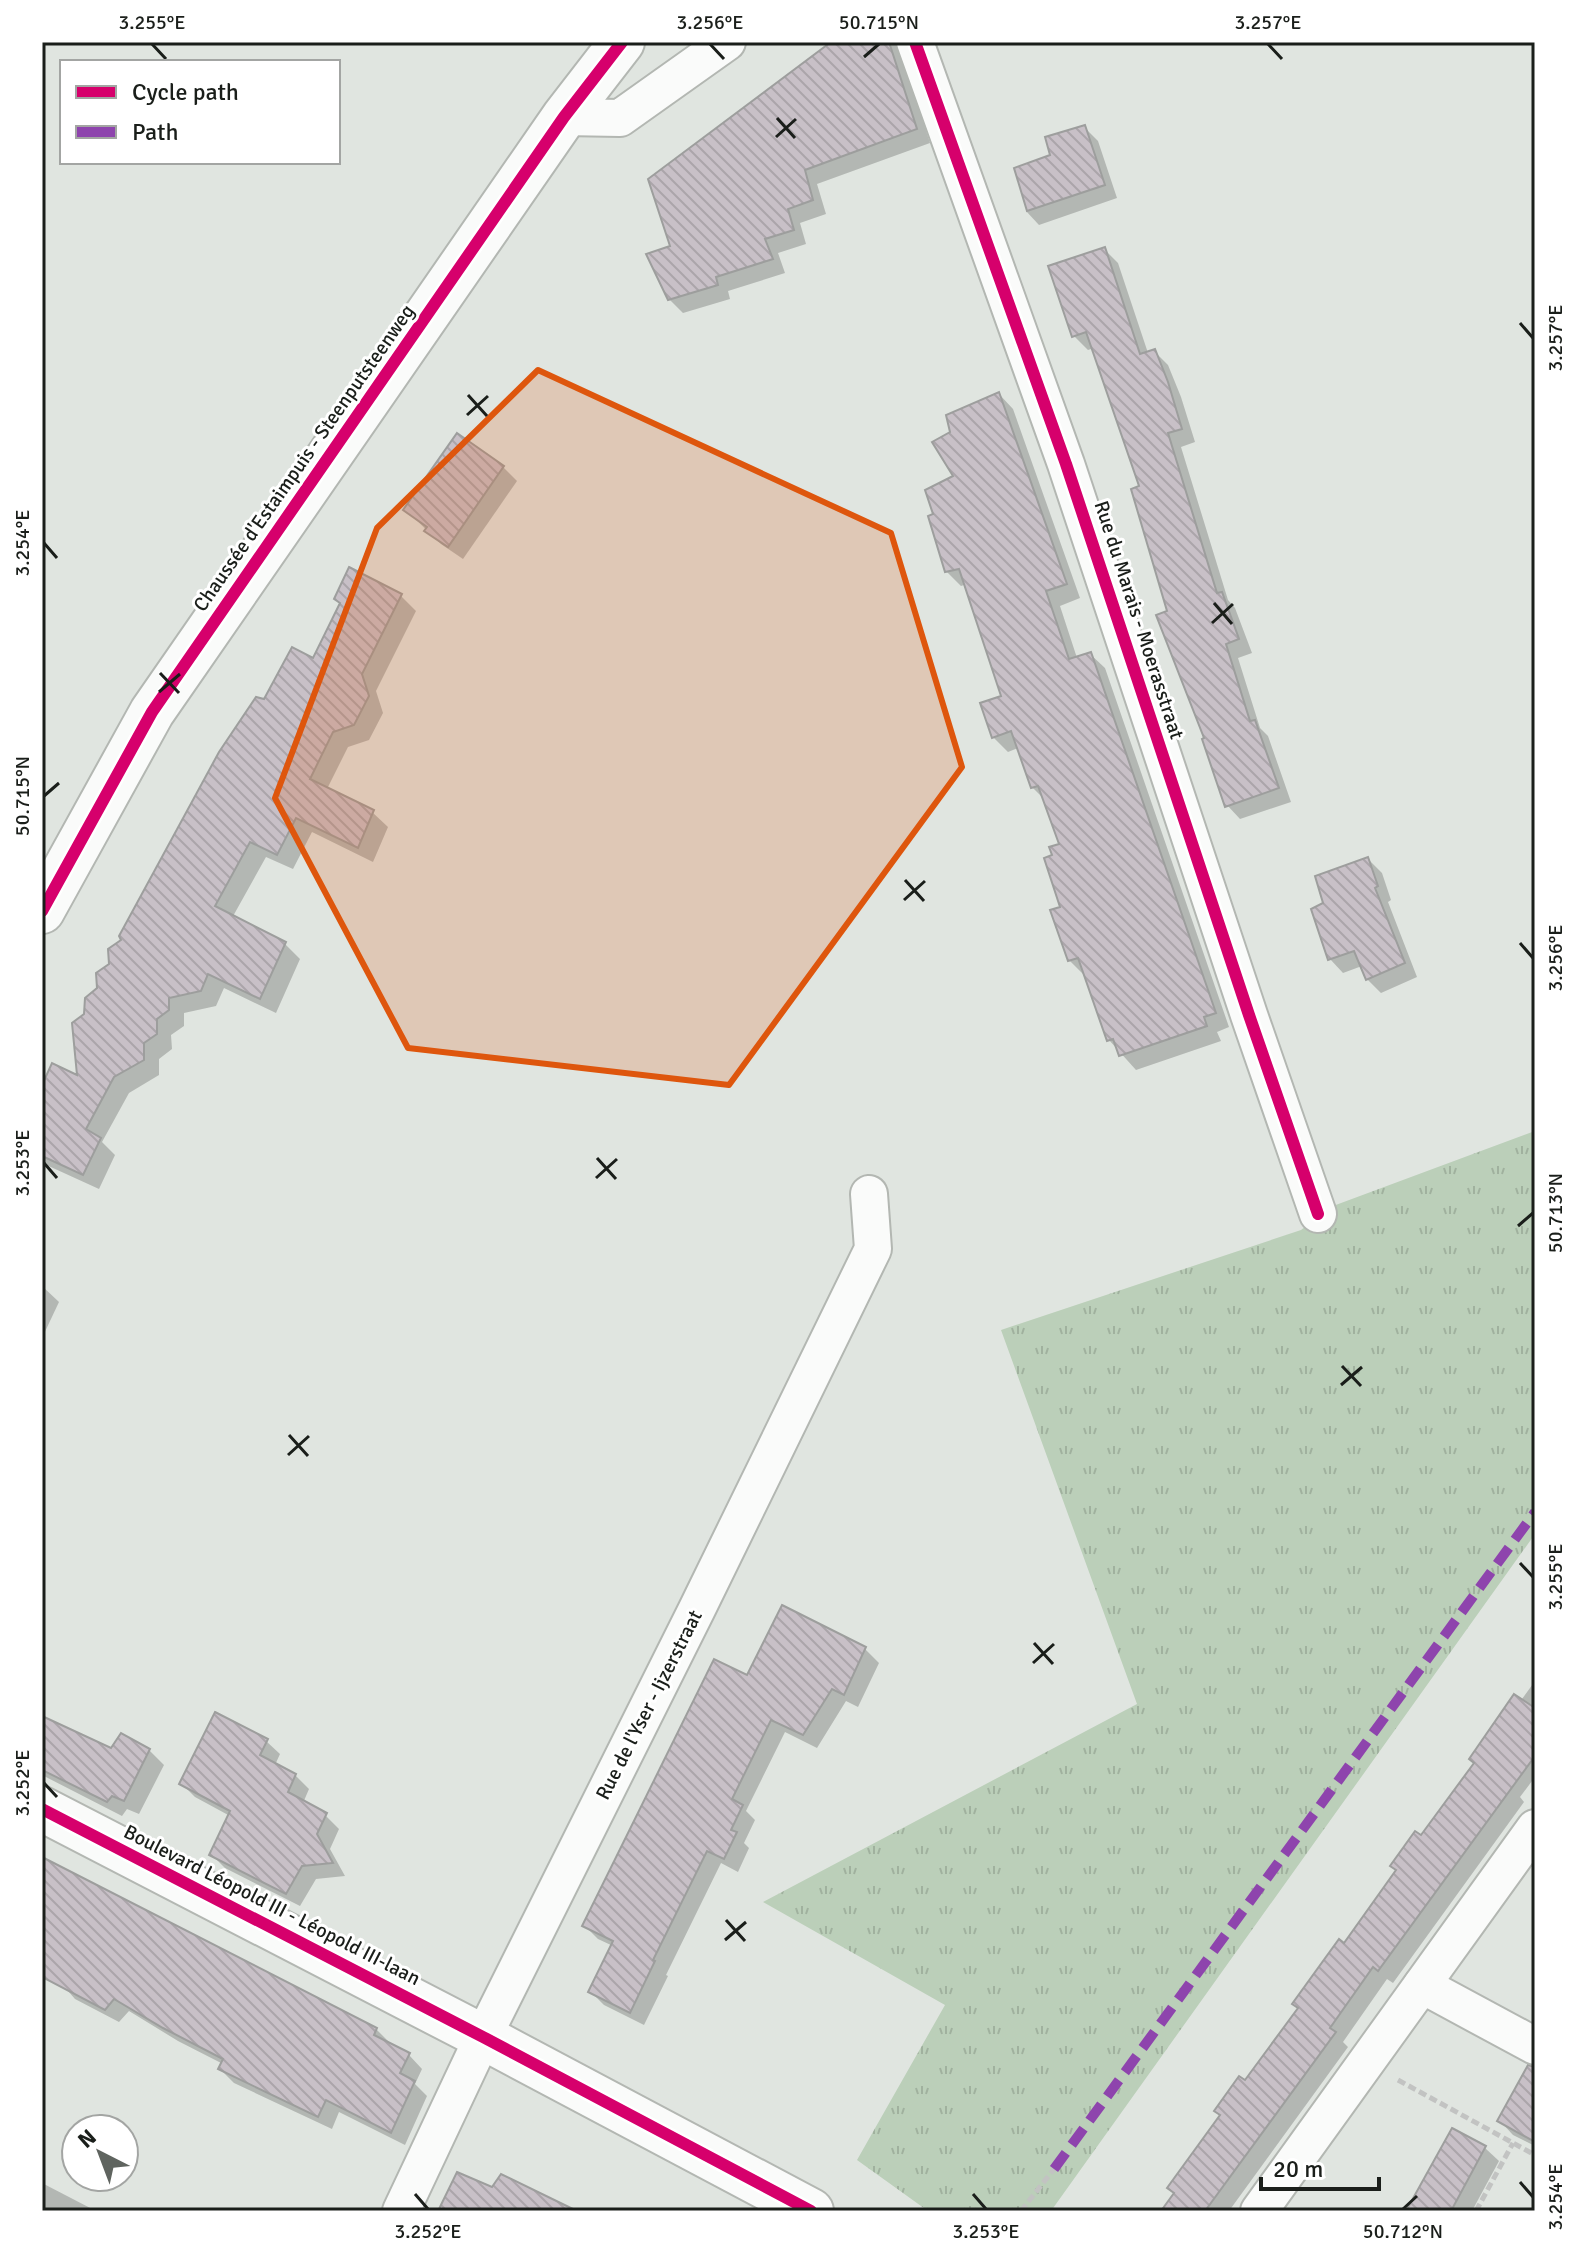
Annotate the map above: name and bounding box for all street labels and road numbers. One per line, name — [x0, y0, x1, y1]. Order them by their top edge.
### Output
street label: Chaussée d'Estaimpuis - Steenputsteenweg — [188, 300, 420, 616]
street label: Rue du Marais - Moerasstraat — [1089, 498, 1189, 742]
street label: Rue de l'Yser - Ijzerstraat — [590, 1606, 708, 1804]
street label: Boulevard Léopold III - Léopold III-laan — [120, 1819, 424, 1991]

